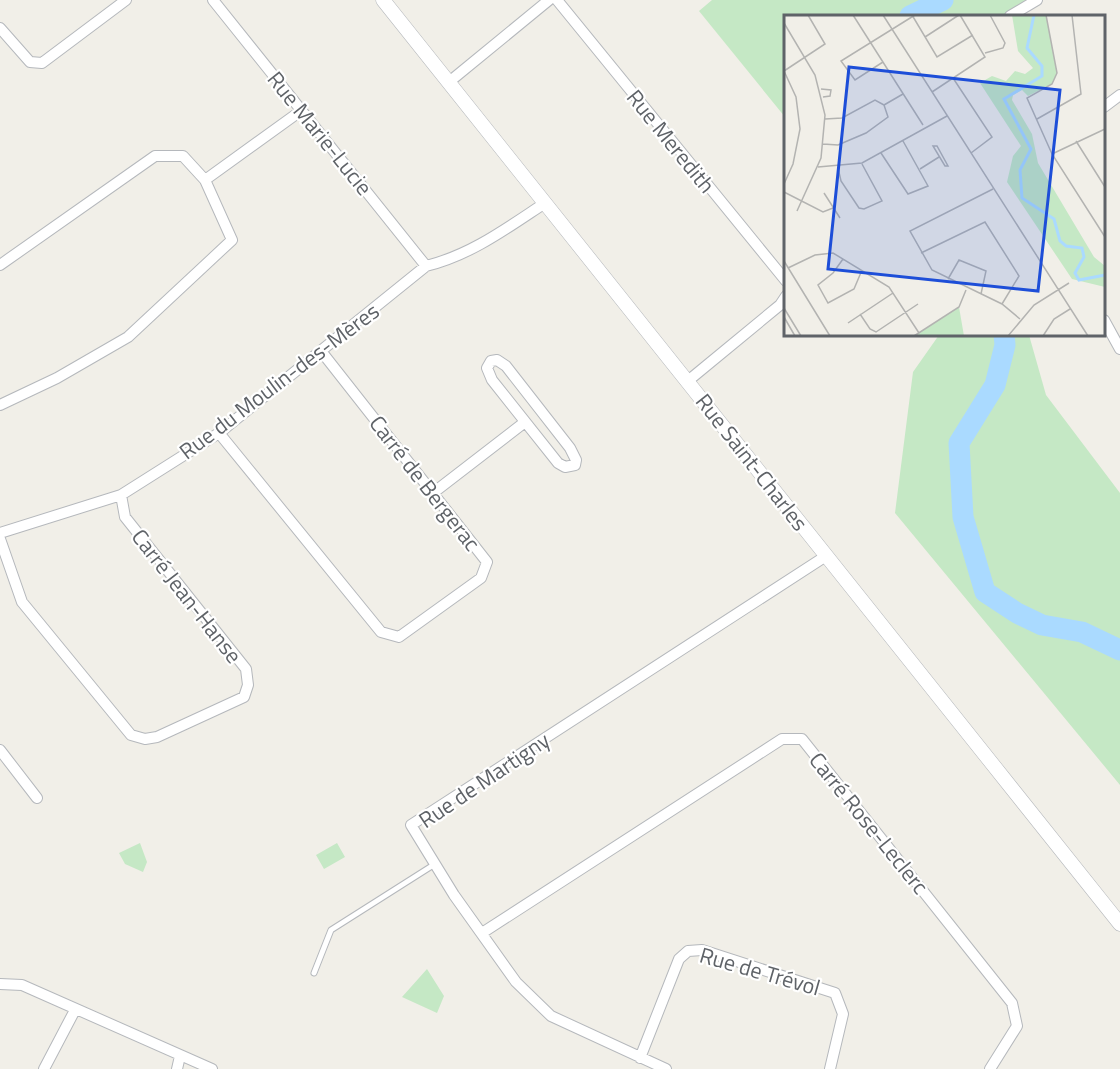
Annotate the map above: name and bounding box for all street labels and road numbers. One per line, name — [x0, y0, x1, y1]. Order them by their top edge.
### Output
street label: Rue Marie-Lucie — [259, 63, 381, 203]
street label: Rue Meredith — [618, 82, 724, 200]
street label: Rue du Moulin-des-Mères — [172, 294, 386, 468]
street label: Rue Saint-Charles — [687, 386, 817, 538]
street label: Carré de Bergerac — [361, 408, 489, 558]
street label: Carré Jean-Hanse — [123, 521, 251, 671]
street label: Rue de Martigny — [411, 723, 557, 837]
street label: Carré Rose-Leclerc — [801, 745, 937, 901]
street label: Rue de Trévol — [696, 938, 824, 1004]

